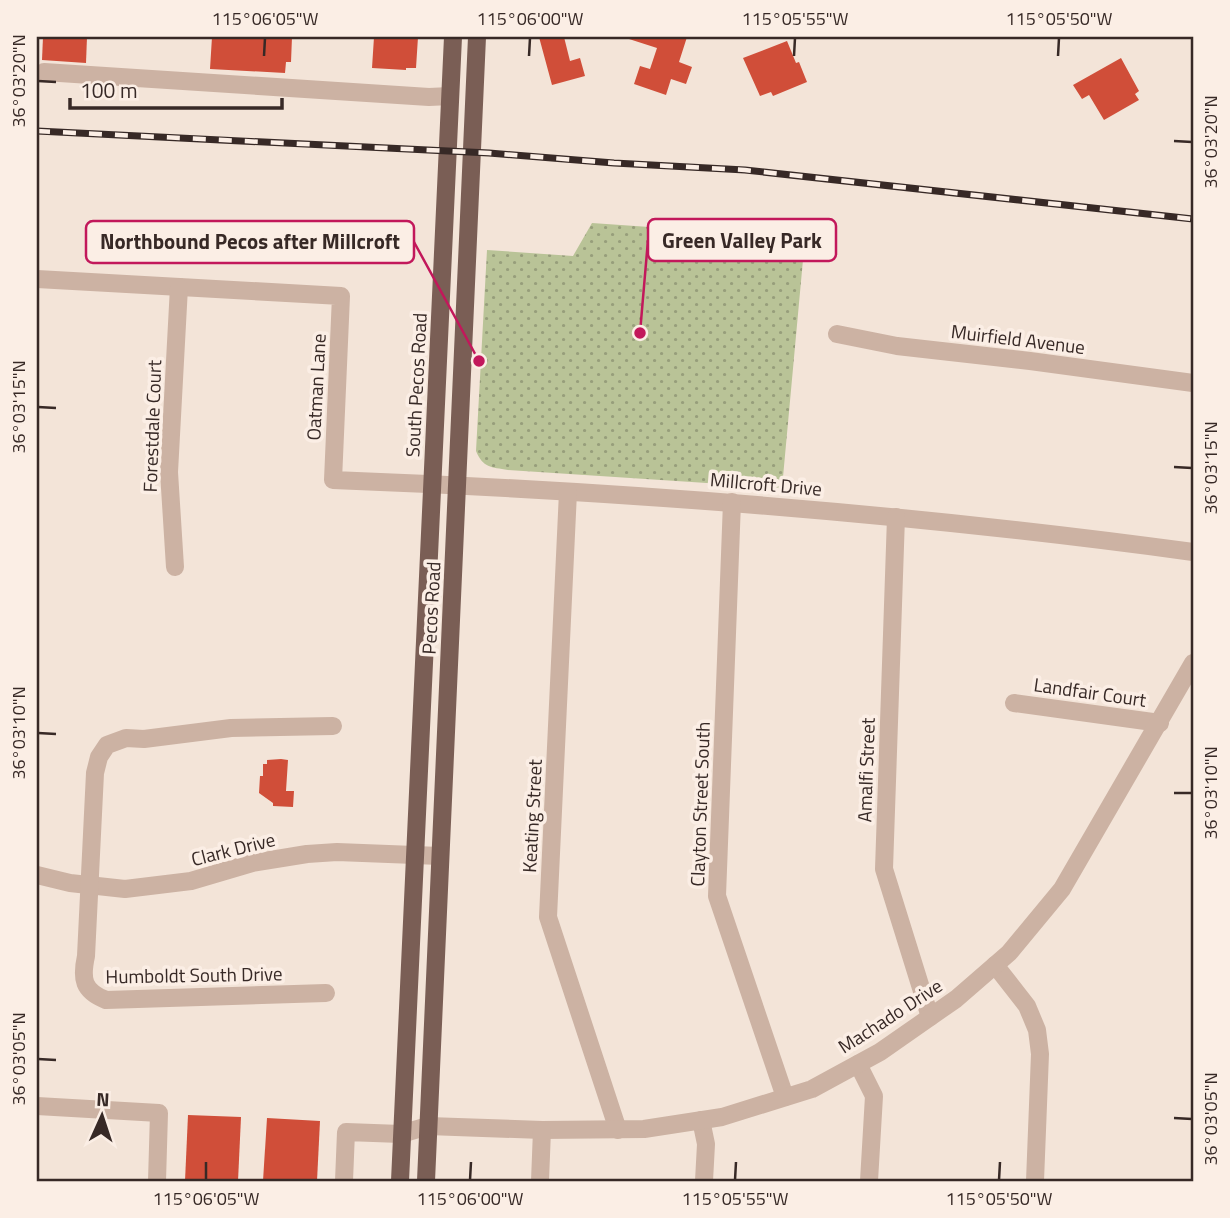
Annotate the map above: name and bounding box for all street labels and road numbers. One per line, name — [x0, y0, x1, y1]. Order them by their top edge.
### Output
street label: South Pecos Road — [397, 312, 434, 458]
street label: Muirfield Avenue — [949, 316, 1087, 361]
street label: Oatman Lane — [298, 333, 333, 441]
street label: Forestdale Court — [135, 359, 168, 493]
street label: Millcroft Drive — [709, 464, 823, 503]
street label: Pecos Road — [414, 561, 447, 655]
street label: Landfair Court — [1032, 669, 1148, 714]
street label: Amalfi Street — [849, 717, 882, 823]
street label: Clayton Street South — [682, 721, 717, 887]
street label: Keating Street — [514, 758, 549, 873]
street label: Clark Drive — [188, 824, 278, 873]
street label: Humboldt South Drive — [105, 958, 283, 991]
street label: Machado Drive — [832, 971, 948, 1060]

